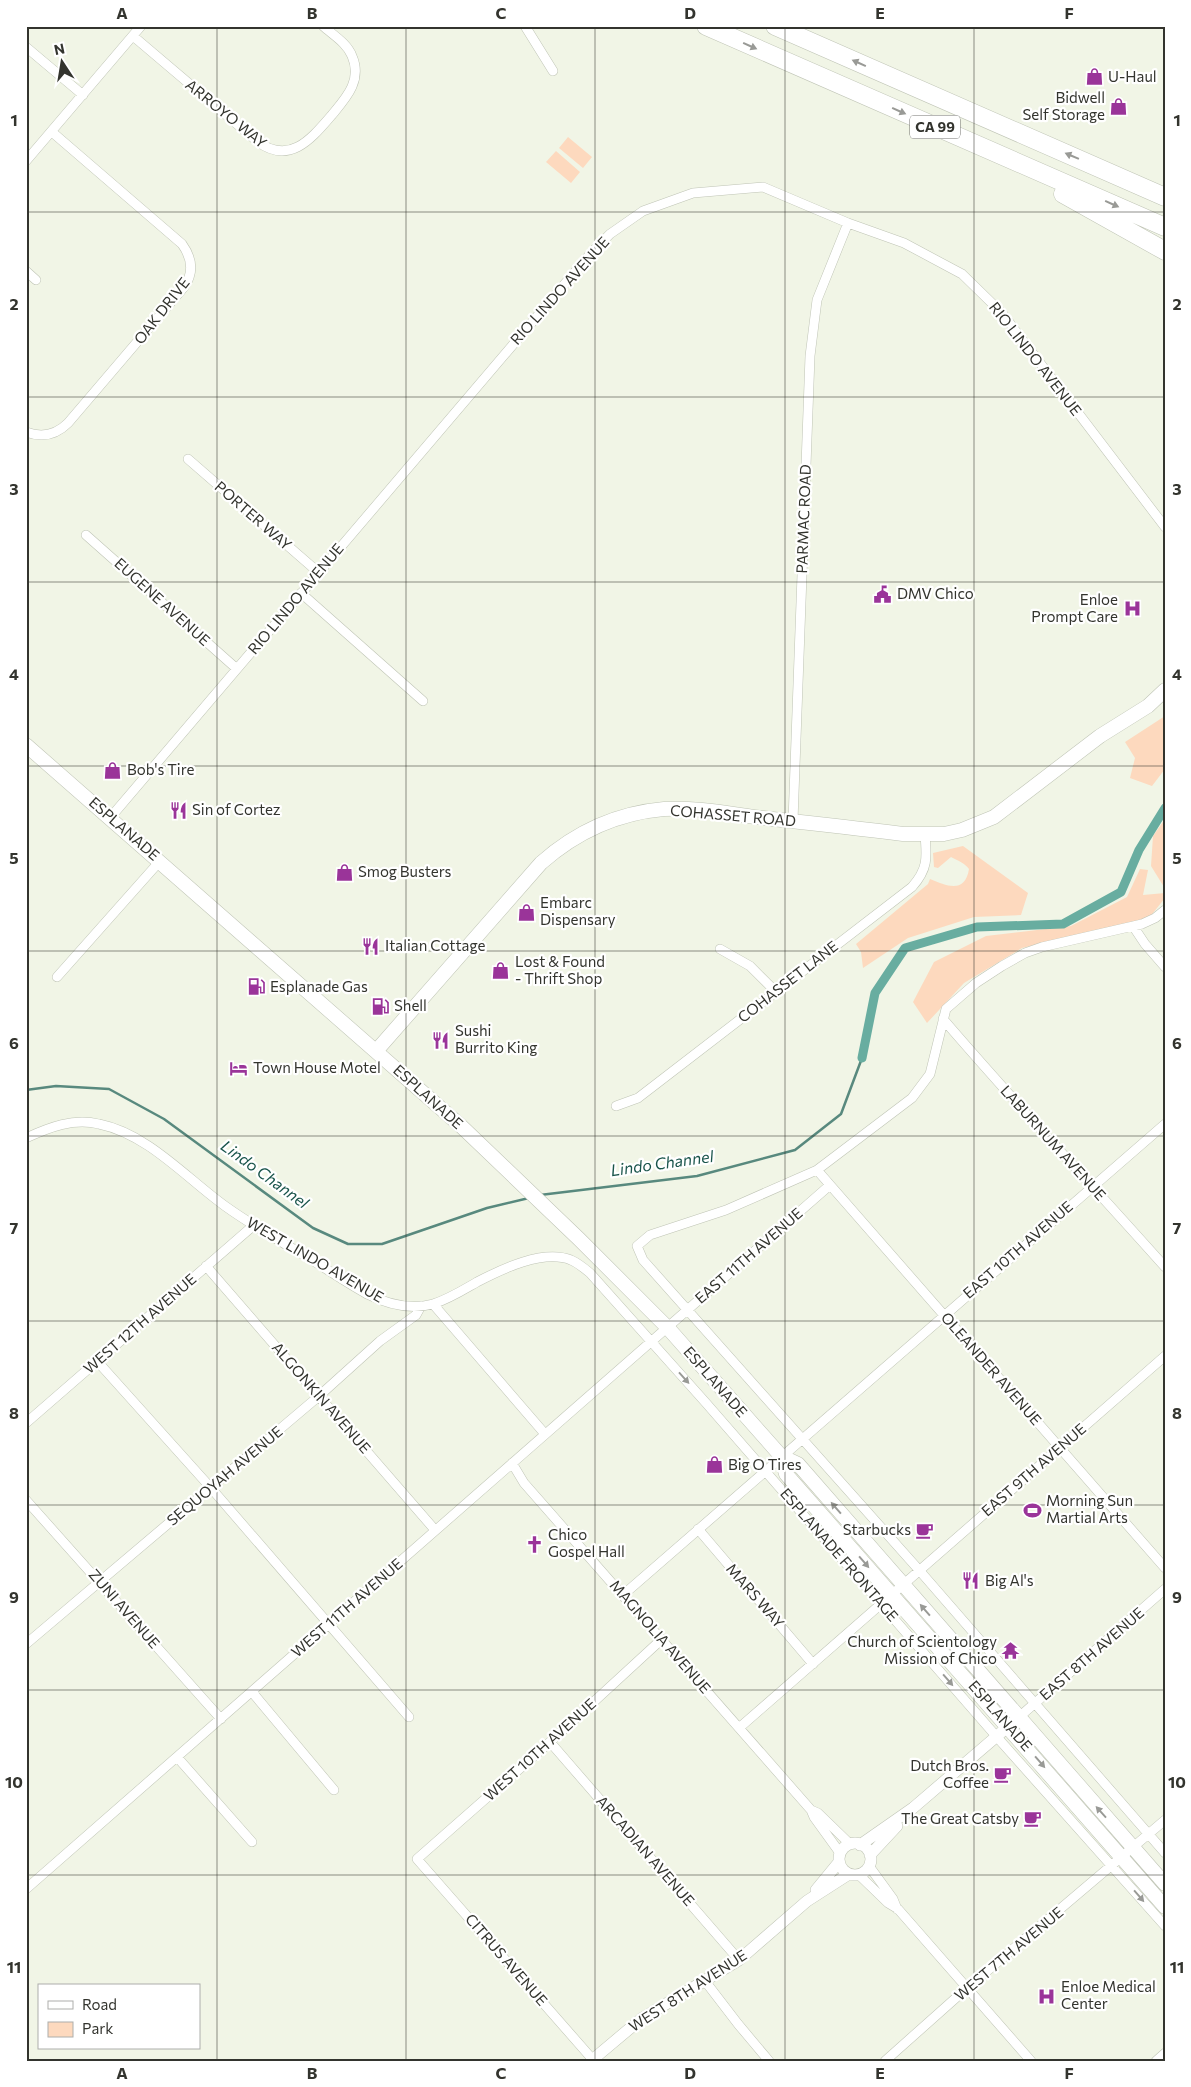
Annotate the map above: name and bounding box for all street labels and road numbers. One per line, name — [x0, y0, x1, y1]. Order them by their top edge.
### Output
street label: ARROYO WAY — [182, 75, 271, 152]
road number: CA 99 — [910, 115, 960, 138]
street label: RIO LINDO AVENUE — [506, 232, 613, 348]
street label: OAK DRIVE — [130, 273, 193, 347]
street label: RIO LINDO AVENUE — [986, 298, 1086, 419]
street label: PARMAC ROAD — [792, 464, 814, 574]
street label: PORTER WAY — [212, 477, 296, 554]
street label: RIO LINDO AVENUE — [244, 539, 347, 657]
street label: EUGENE AVENUE — [111, 554, 214, 649]
street label: ESPLANADE — [86, 793, 164, 864]
street label: COHASSET ROAD — [669, 801, 797, 829]
street label: COHASSET LANE — [734, 936, 841, 1026]
street label: ESPLANADE — [390, 1060, 467, 1132]
street label: LABURNUM AVENUE — [997, 1081, 1110, 1204]
street label: EAST 10TH AVENUE — [959, 1197, 1076, 1302]
street label: EAST 11TH AVENUE — [691, 1204, 806, 1307]
street label: WEST LINDO AVENUE — [244, 1213, 387, 1306]
street label: WEST 12TH AVENUE — [79, 1269, 199, 1377]
street label: OLEANDER AVENUE — [938, 1308, 1046, 1429]
street label: ALGONKIN AVENUE — [269, 1338, 375, 1457]
street label: ESPLANADE — [680, 1342, 751, 1420]
street label: EAST 9TH AVENUE — [977, 1419, 1089, 1519]
street label: SEQUOYAH AVENUE — [163, 1422, 286, 1529]
street label: ESPLANADE FRONTAGE — [777, 1484, 903, 1625]
street label: WEST 11TH AVENUE — [287, 1554, 406, 1660]
street label: MARS WAY — [723, 1559, 789, 1631]
street label: ZUNI AVENUE — [85, 1565, 164, 1652]
street label: MAGNOLIA AVENUE — [607, 1576, 715, 1697]
street label: EAST 8TH AVENUE — [1035, 1603, 1147, 1703]
street label: ESPLANADE — [965, 1676, 1036, 1754]
street label: WEST 10TH AVENUE — [480, 1694, 599, 1804]
street label: ARCADIAN AVENUE — [593, 1792, 699, 1909]
street label: WEST 7TH AVENUE — [950, 1902, 1067, 2004]
street label: CITRUS AVENUE — [462, 1910, 552, 2009]
street label: WEST 8TH AVENUE — [625, 1945, 750, 2035]

